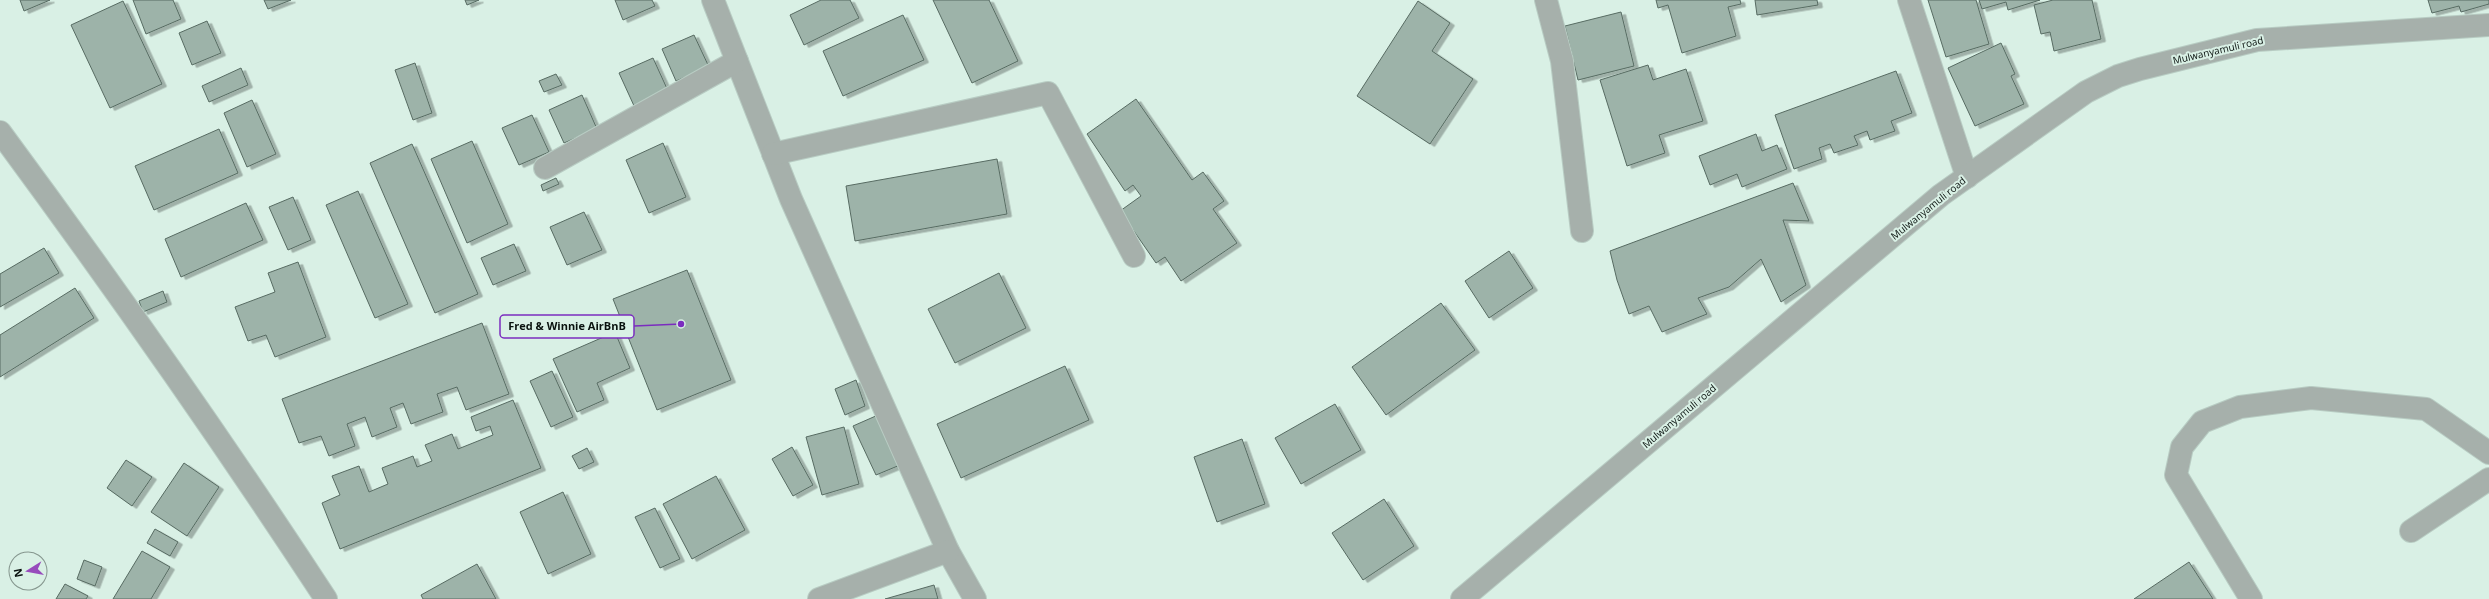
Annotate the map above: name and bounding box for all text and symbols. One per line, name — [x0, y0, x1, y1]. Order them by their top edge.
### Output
street label: Mulwanyamuli road — [2171, 33, 2265, 67]
street label: Mulwanyamuli road — [1888, 173, 1968, 243]
callout: Fred & Winnie AirBnB — [500, 315, 634, 338]
text: Fred & Winnie AirBnB — [508, 318, 626, 333]
street label: Mulwanyamuli road — [1639, 381, 1719, 451]
north arrow — [8, 551, 48, 591]
text: N — [9, 567, 26, 579]

